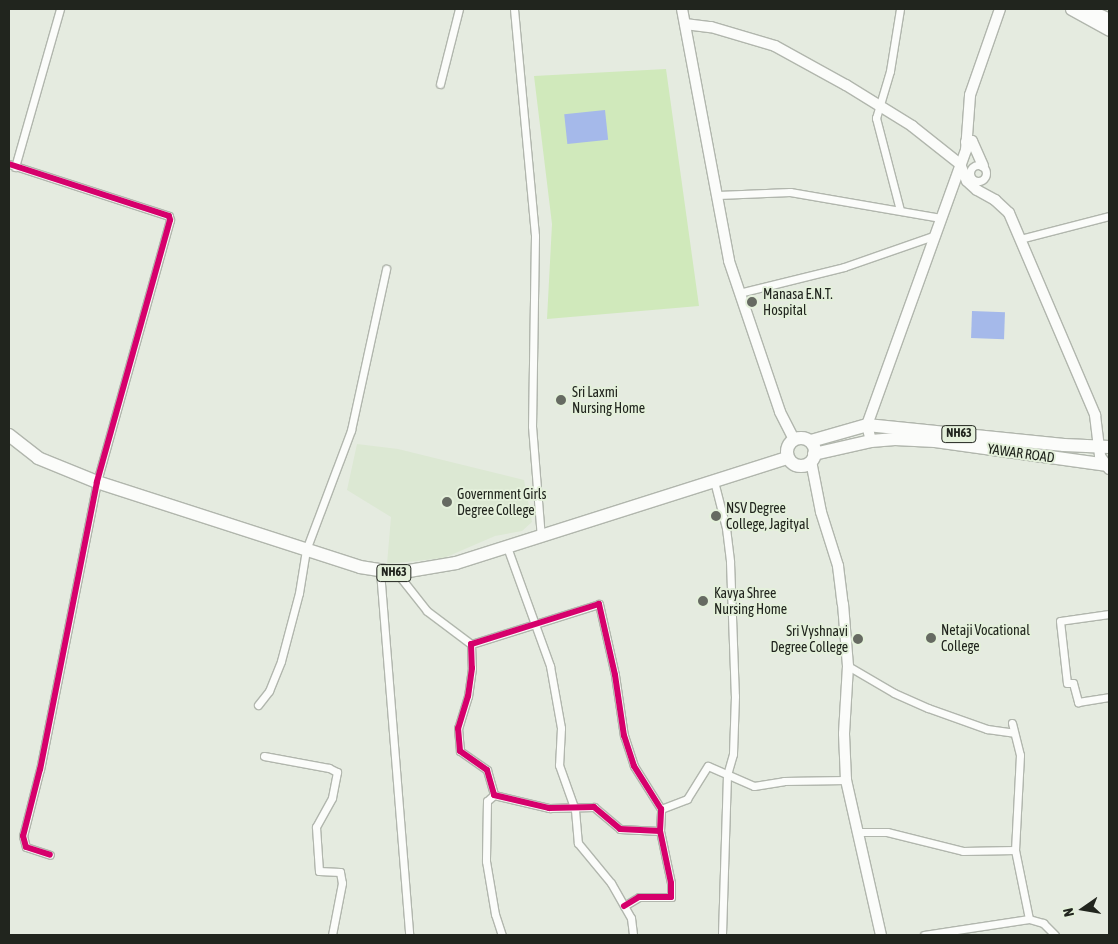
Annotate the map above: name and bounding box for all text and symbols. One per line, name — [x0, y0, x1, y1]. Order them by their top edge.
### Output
place label: Manasa E.N.T. Hospital — [763, 286, 833, 318]
marker: Manasa E.N.T. Hospital — [745, 295, 759, 309]
place label: Sri Laxmi Nursing Home — [572, 384, 645, 417]
marker: Sri Laxmi Nursing Home — [554, 393, 568, 407]
road number: NH63 — [940, 424, 978, 444]
street label: YAWAR ROAD — [986, 440, 1056, 466]
place label: Government Girls Degree College — [457, 486, 546, 518]
marker: Government Girls Degree College — [441, 496, 453, 508]
place label: NSV Degree College, Jagityal — [726, 500, 809, 532]
marker: NSV Degree College, Jagityal — [710, 510, 722, 522]
road number: NH63 — [375, 564, 413, 582]
place label: Kavya Shree Nursing Home — [714, 585, 787, 618]
marker: Kavya Shree Nursing Home — [696, 594, 710, 608]
place label: Netaji Vocational College — [941, 622, 1030, 654]
place label: Sri Vyshnavi Degree College — [770, 623, 848, 656]
marker: Netaji Vocational College — [925, 632, 937, 644]
marker: Sri Vyshnavi Degree College — [852, 633, 864, 645]
north arrow — [1058, 884, 1108, 934]
text: N — [1060, 907, 1077, 918]

